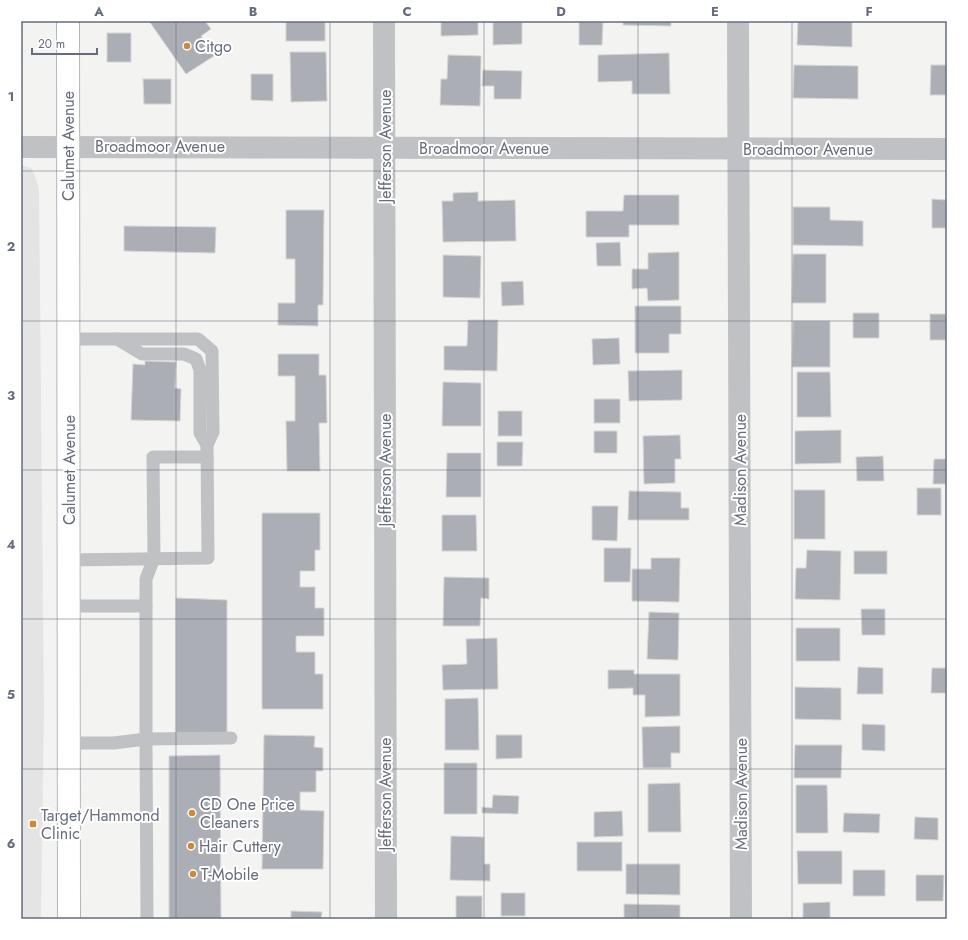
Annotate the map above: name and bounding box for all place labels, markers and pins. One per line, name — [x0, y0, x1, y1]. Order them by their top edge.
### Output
place label: Citgo — [195, 35, 232, 58]
marker: Citgo — [182, 41, 192, 51]
place label: CD One Price Cleaners — [200, 793, 295, 834]
place label: Target/Hammond Clinic — [41, 804, 160, 845]
marker: CD One Price Cleaners — [187, 808, 197, 818]
marker: Target/Hammond Clinic — [28, 819, 38, 829]
place label: Hair Cuttery — [199, 835, 282, 858]
marker: Hair Cuttery — [186, 841, 196, 851]
place label: T-Mobile — [201, 863, 259, 886]
marker: T-Mobile — [188, 869, 198, 879]

